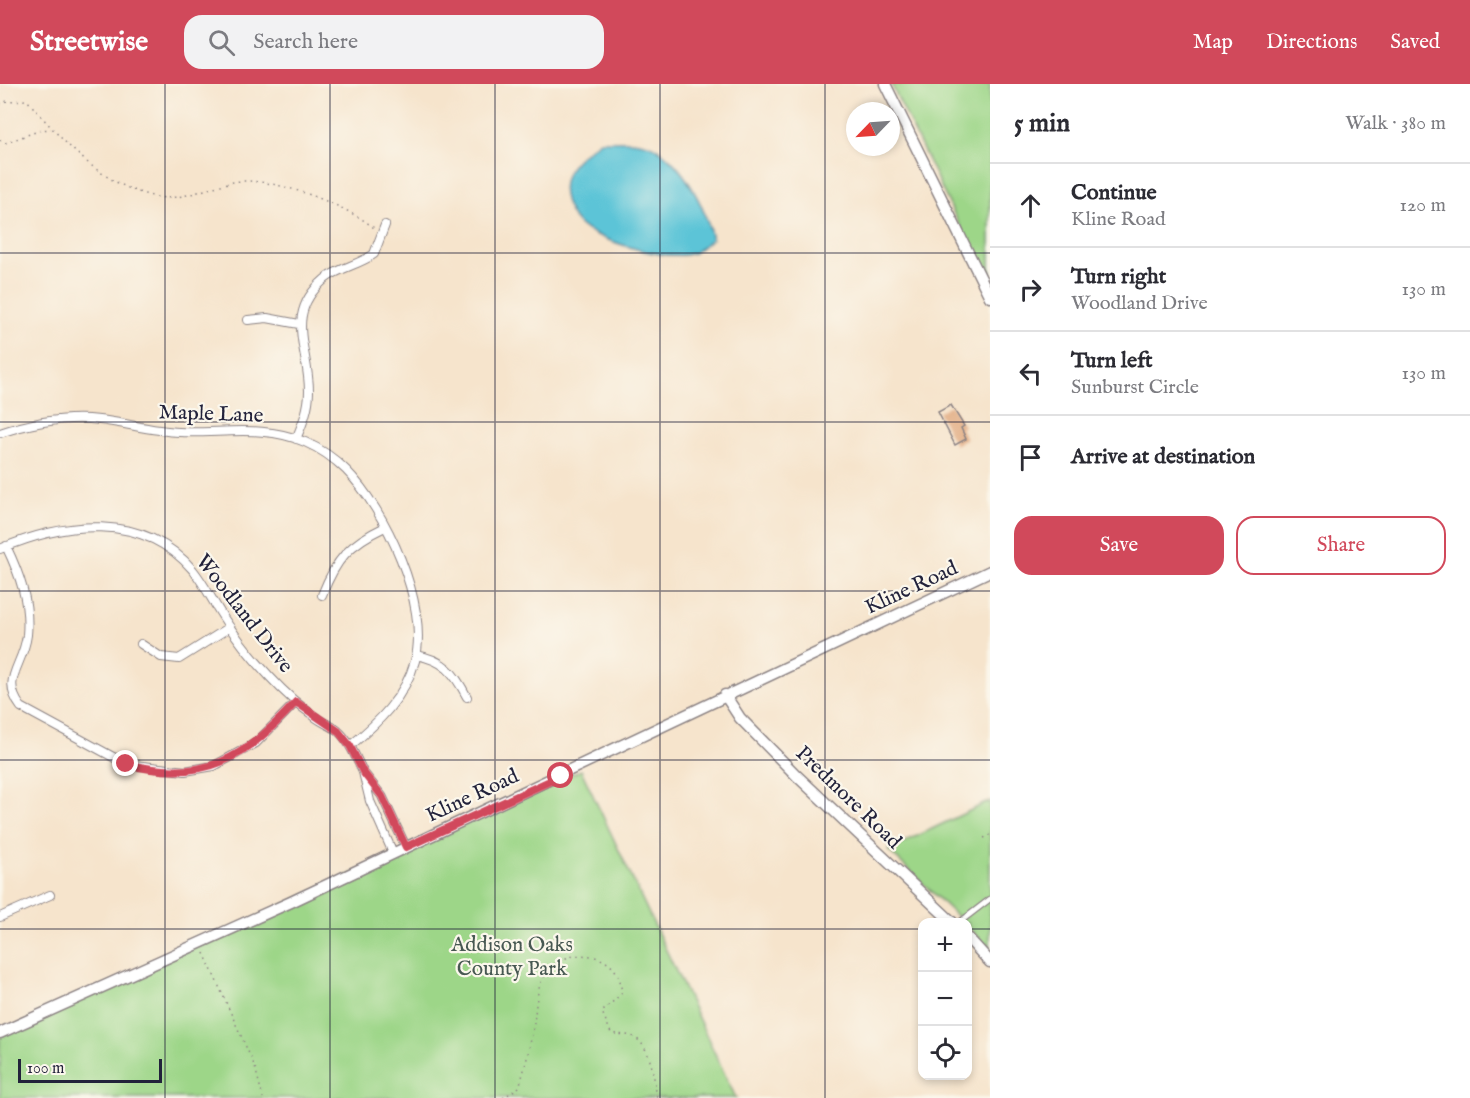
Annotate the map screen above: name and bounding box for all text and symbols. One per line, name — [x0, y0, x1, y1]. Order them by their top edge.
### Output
search box — [184, 15, 604, 69]
text: Streetwise — [30, 25, 148, 60]
icon: search — [205, 26, 238, 59]
text: Search here — [253, 28, 358, 56]
text: Map — [1193, 29, 1233, 56]
text: Directions — [1266, 29, 1357, 56]
text: Saved — [1390, 29, 1440, 56]
north arrow — [846, 102, 900, 156]
text: 5 min — [1014, 107, 1070, 140]
text: Walk · 380 m — [1345, 111, 1446, 136]
text: Continue — [1071, 179, 1157, 207]
icon: ahead — [1014, 189, 1047, 222]
text: 120 m — [1400, 193, 1446, 218]
text: Kline Road — [1071, 207, 1166, 232]
text: Turn right — [1071, 263, 1166, 291]
icon: right — [1014, 273, 1047, 306]
text: 130 m — [1401, 277, 1446, 302]
text: Woodland Drive — [1071, 291, 1208, 316]
text: Turn left — [1071, 347, 1153, 375]
icon: left — [1014, 357, 1047, 390]
text: 130 m — [1401, 361, 1446, 386]
text: Sunburst Circle — [1071, 375, 1199, 400]
street label: Maple Lane — [158, 399, 264, 430]
icon: arrive — [1014, 441, 1047, 474]
text: Arrive at destination — [1071, 443, 1255, 471]
button: Save — [1014, 516, 1224, 575]
button: Share — [1236, 516, 1446, 575]
street label: Woodland Drive — [189, 549, 299, 679]
street label: Kline Road — [861, 555, 963, 622]
street label: Predmore Road — [789, 741, 907, 856]
route end — [112, 750, 138, 776]
route start — [547, 762, 573, 788]
street label: Kline Road — [422, 763, 524, 830]
map controls — [918, 918, 972, 1080]
button: + — [918, 918, 972, 972]
park label: Addison Oaks County Park — [450, 932, 573, 983]
button: − — [918, 972, 972, 1026]
button: locate — [918, 1026, 972, 1080]
scale bar — [18, 1056, 162, 1084]
text: 100 m — [27, 1059, 64, 1079]

